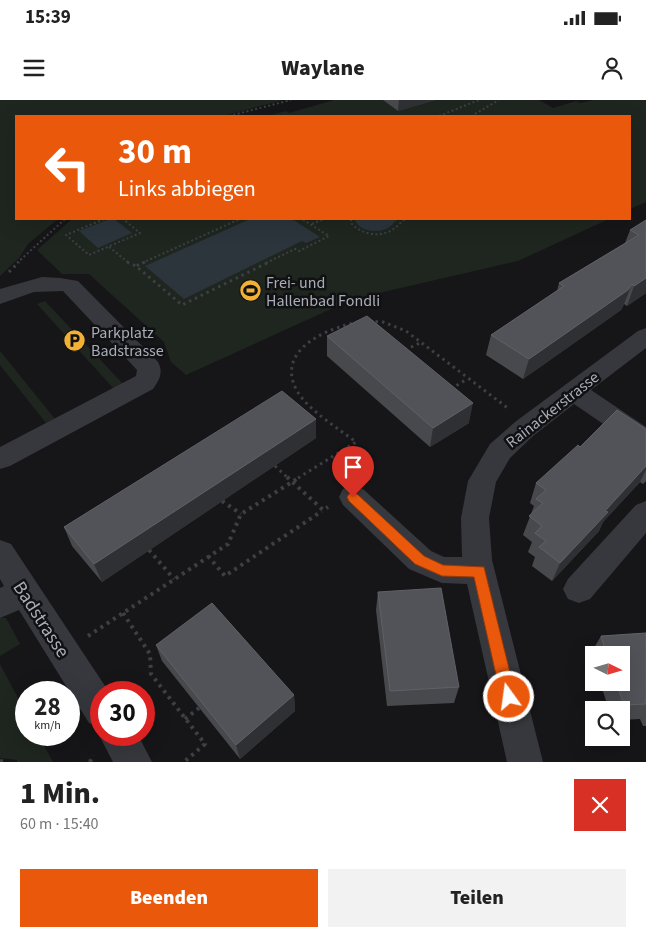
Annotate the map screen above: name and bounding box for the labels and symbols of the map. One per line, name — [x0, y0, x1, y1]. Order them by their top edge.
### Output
place label: Frei- und Hallenbad Fondli — [266, 272, 380, 312]
sports icon: Frei- und Hallenbad Fondli — [238, 279, 262, 303]
place label: Parkplatz Badstrasse — [91, 322, 164, 362]
parking icon: Parkplatz Badstrasse — [63, 329, 87, 353]
street label: Rainackerstrasse — [501, 366, 604, 453]
pin — [332, 446, 374, 497]
street label: Badstrasse — [6, 576, 76, 663]
north arrow — [585, 646, 630, 691]
position arrow — [482, 670, 534, 722]
speed limit sign: 30 — [90, 681, 155, 746]

